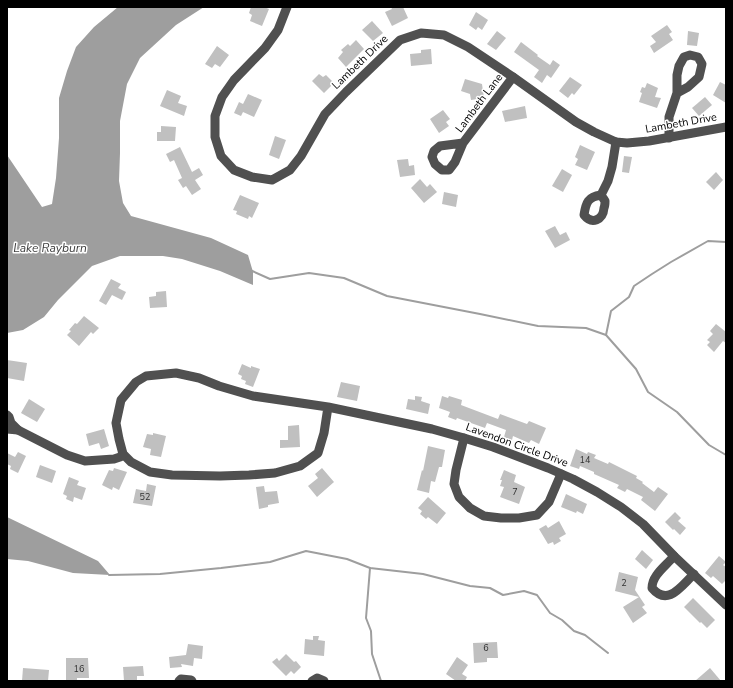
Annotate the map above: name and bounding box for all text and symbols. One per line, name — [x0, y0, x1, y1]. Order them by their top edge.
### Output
street label: Lambeth Drive — [329, 31, 391, 93]
street label: Lambeth Lane — [452, 70, 506, 136]
street label: Lambeth Drive — [644, 109, 718, 137]
water label: Lake Rayburn — [13, 240, 87, 256]
street label: Lavendon Circle Drive — [464, 419, 570, 471]
house number: 14 — [580, 454, 591, 466]
house number: 7 — [512, 486, 518, 498]
house number: 52 — [140, 491, 150, 503]
house number: 2 — [621, 577, 627, 589]
house number: 6 — [483, 642, 489, 654]
house number: 16 — [74, 663, 84, 675]

